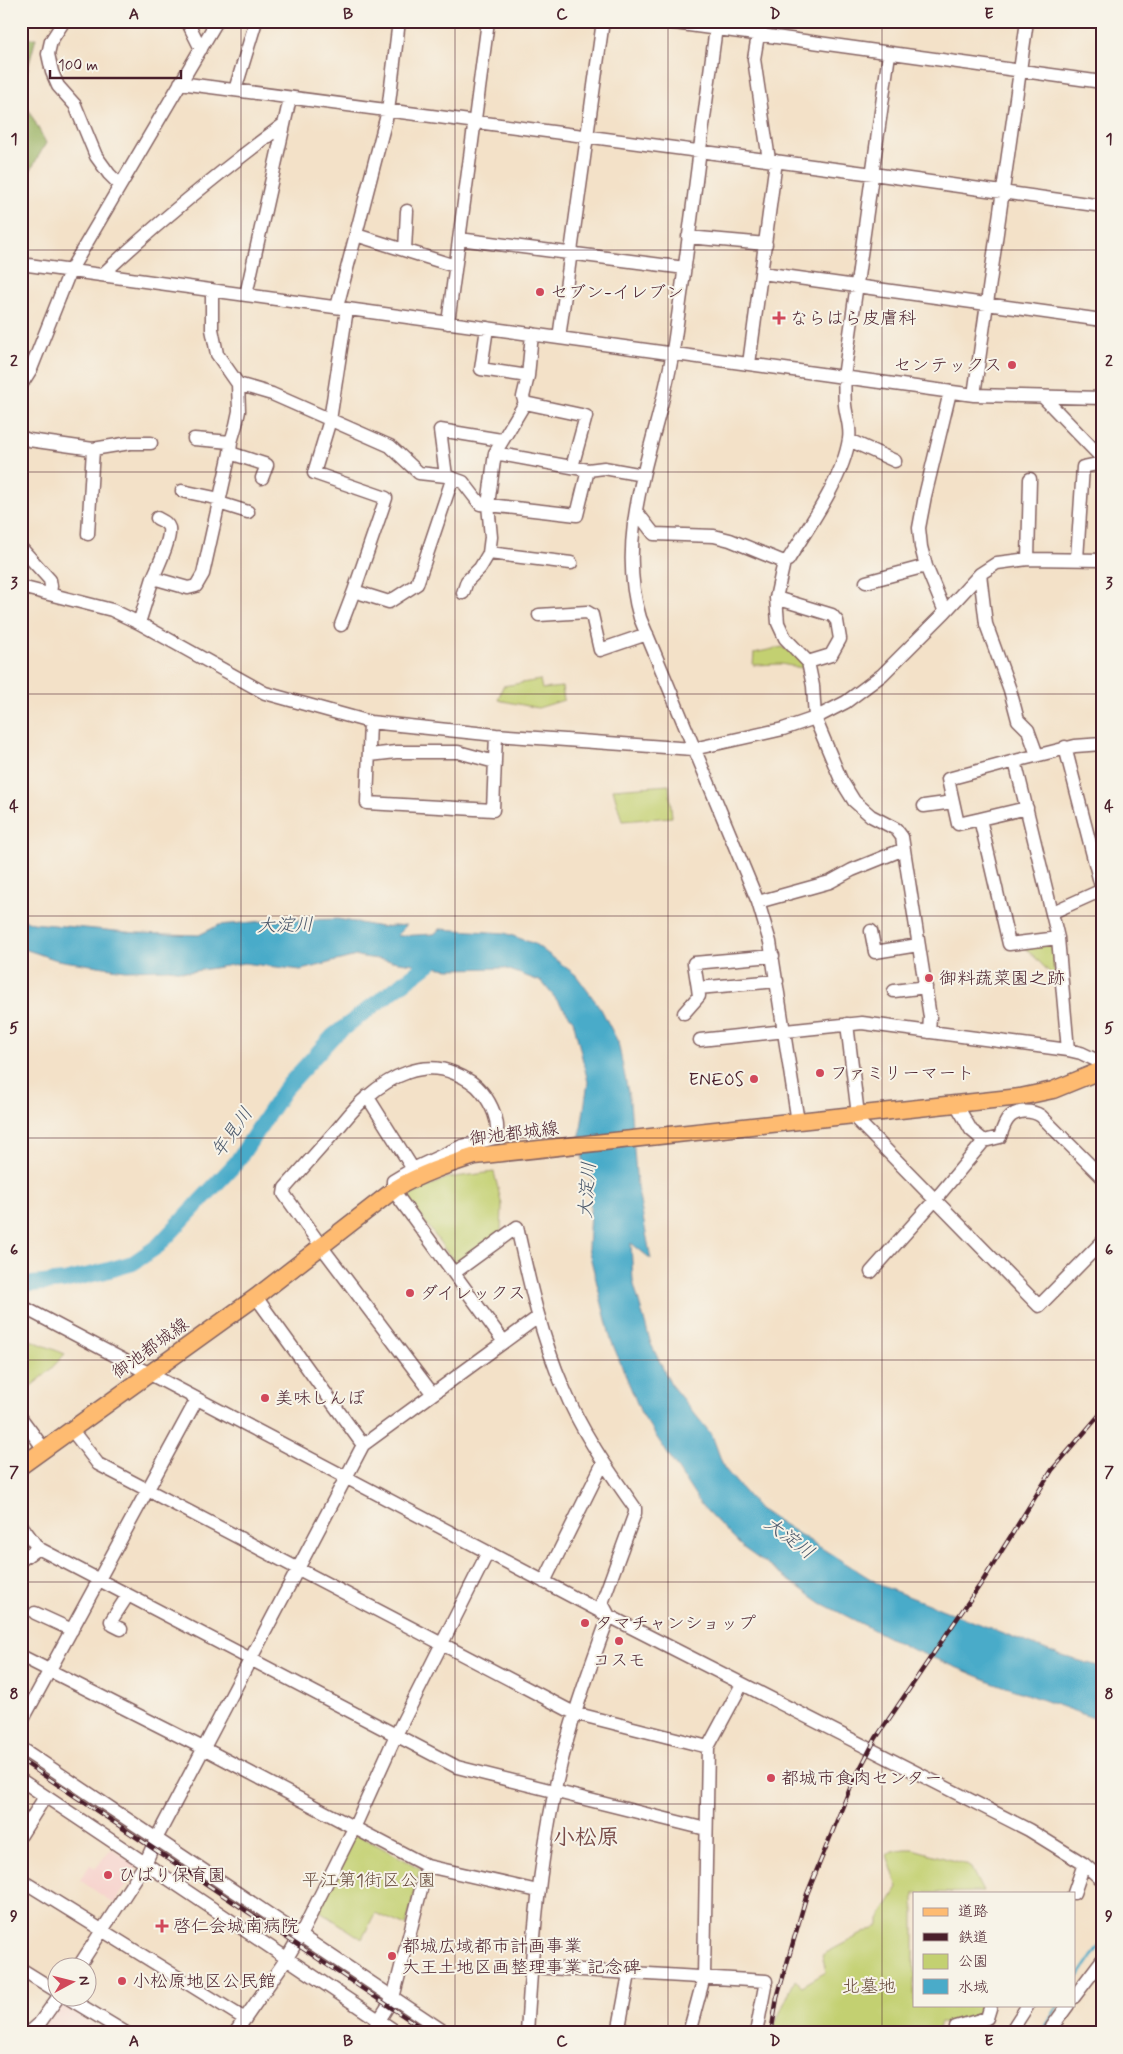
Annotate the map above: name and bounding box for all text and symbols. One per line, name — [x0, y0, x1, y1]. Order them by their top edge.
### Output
text: A — [129, 4, 139, 25]
text: B — [343, 4, 353, 25]
text: C — [556, 4, 568, 25]
text: D — [769, 4, 781, 25]
text: E — [984, 4, 994, 25]
scale bar — [50, 48, 181, 80]
text: 100 m — [58, 56, 98, 76]
text: 1 — [10, 129, 18, 150]
text: 1 — [1105, 129, 1113, 150]
place label: セブン-イレブン — [550, 281, 684, 305]
marker: セブン-イレブン — [534, 286, 546, 298]
place label: ならはら皮膚科 — [790, 307, 916, 331]
marker: ならはら皮膚科 — [772, 311, 786, 325]
text: 2 — [10, 351, 18, 372]
text: 2 — [1105, 351, 1113, 372]
place label: センテックス — [893, 354, 1002, 378]
marker: センテックス — [1006, 359, 1018, 371]
text: 3 — [10, 573, 18, 594]
text: 3 — [1105, 573, 1113, 594]
text: 4 — [9, 796, 19, 817]
text: 4 — [1104, 796, 1114, 817]
water label: 大淀川 — [256, 913, 314, 938]
place label: 御料蔬菜園之跡 — [939, 967, 1065, 991]
marker: 御料蔬菜園之跡 — [923, 972, 935, 984]
text: 5 — [9, 1018, 19, 1039]
text: 5 — [1104, 1018, 1114, 1039]
place label: ファミリーマート — [830, 1062, 974, 1086]
marker: ファミリーマート — [814, 1067, 826, 1079]
place label: ENEOS — [689, 1068, 744, 1092]
marker: ENEOS — [748, 1073, 760, 1085]
water label: 年見川 — [206, 1102, 259, 1163]
street label: 御池都城線 — [468, 1117, 560, 1151]
water label: 大淀川 — [573, 1161, 602, 1219]
text: 6 — [10, 1240, 18, 1261]
text: 6 — [1105, 1240, 1113, 1261]
place label: ダイレックス — [420, 1282, 526, 1306]
marker: ダイレックス — [404, 1287, 416, 1299]
street label: 御池都城線 — [107, 1313, 194, 1385]
place label: 美味しんぼ — [275, 1387, 365, 1411]
marker: 美味しんぼ — [259, 1392, 271, 1404]
text: 7 — [9, 1462, 19, 1483]
text: 7 — [1104, 1462, 1114, 1483]
water label: 大淀川 — [759, 1511, 819, 1565]
place label: タマチャンショップ — [595, 1612, 756, 1636]
marker: タマチャンショップ — [579, 1617, 591, 1629]
marker: コスモ — [613, 1635, 625, 1647]
place label: コスモ — [592, 1649, 646, 1673]
text: 8 — [9, 1684, 19, 1705]
text: 8 — [1104, 1684, 1114, 1705]
place label: 都城市食肉センター — [781, 1767, 942, 1791]
marker: 都城市食肉センター — [765, 1772, 777, 1784]
district label: 小松原 — [553, 1824, 619, 1852]
place label: ひばり保育園 — [118, 1864, 226, 1888]
marker: ひばり保育園 — [102, 1869, 114, 1881]
park label: 平江第1街区公園 — [302, 1869, 436, 1893]
legend — [913, 1892, 1076, 2006]
text: 道路 — [958, 1902, 988, 1922]
text: 9 — [10, 1906, 18, 1927]
text: 9 — [1105, 1906, 1113, 1927]
place label: 啓仁会城南病院 — [173, 1915, 299, 1939]
marker: 啓仁会城南病院 — [155, 1919, 169, 1933]
text: 鉄道 — [958, 1928, 988, 1948]
place label: 都城広域都市計画事業 大王土地区画整理事業 記念碑 — [402, 1935, 641, 1980]
marker: 都城広域都市計画事業 大王土地区画整理事業 記念碑 — [386, 1950, 398, 1962]
text: 公園 — [958, 1952, 988, 1972]
north arrow — [48, 1956, 98, 2006]
place label: 小松原地区公民館 — [132, 1970, 276, 1994]
text: N — [74, 1975, 93, 1986]
marker: 小松原地区公民館 — [116, 1975, 128, 1987]
park label: 北墓地 — [842, 1975, 896, 1999]
text: 水域 — [958, 1978, 988, 1998]
text: A — [129, 2031, 139, 2052]
text: B — [343, 2031, 353, 2052]
text: C — [556, 2031, 568, 2052]
text: D — [769, 2031, 781, 2052]
text: E — [984, 2031, 994, 2052]

